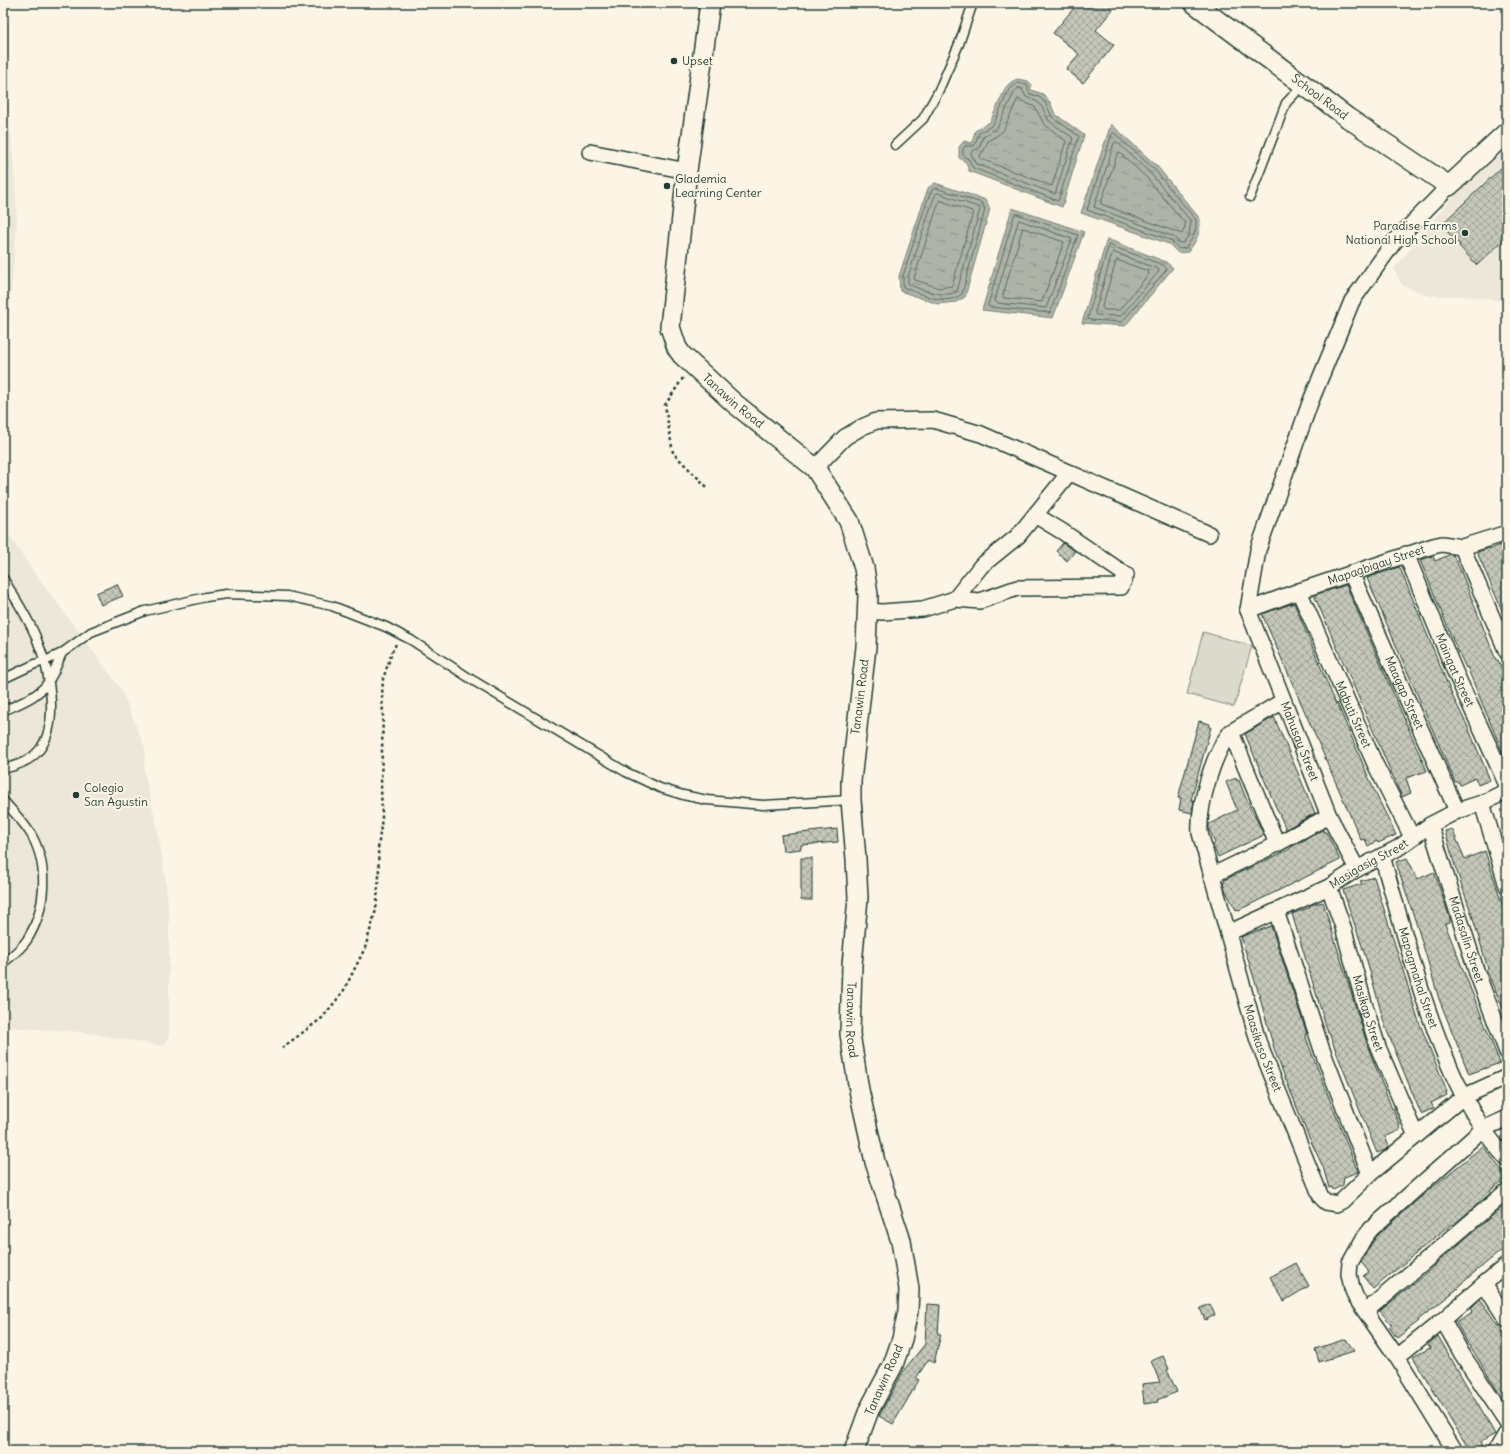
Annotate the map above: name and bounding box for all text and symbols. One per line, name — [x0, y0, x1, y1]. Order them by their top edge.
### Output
place label: Upset — [682, 53, 713, 68]
marker: Upset — [669, 56, 679, 66]
street label: School Road — [1289, 70, 1351, 123]
place label: Glademia Learning Center — [675, 171, 762, 200]
marker: Glademia Learning Center — [662, 181, 672, 191]
place label: Paradise Farms National High School — [1345, 218, 1457, 247]
marker: Paradise Farms National High School — [1460, 228, 1470, 238]
street label: Tanawin Road — [700, 370, 767, 431]
street label: Mapagbigay Street — [1326, 541, 1427, 588]
street label: Maingat Street — [1433, 631, 1478, 709]
street label: Maagap Street — [1382, 654, 1428, 731]
street label: Tanawin Road — [847, 658, 872, 736]
street label: Mabuti Street — [1332, 679, 1375, 750]
street label: Mahusay Street — [1278, 699, 1322, 783]
place label: Colegio San Agustin — [84, 780, 148, 809]
marker: Colegio San Agustin — [71, 790, 81, 800]
street label: Masigasig Street — [1326, 835, 1411, 892]
street label: Madasalin Street — [1446, 894, 1488, 985]
street label: Mapagmahal Street — [1396, 925, 1442, 1030]
street label: Masikap Street — [1350, 973, 1387, 1054]
street label: Tanawin Road — [843, 982, 862, 1059]
street label: Maasikaso Street — [1241, 1003, 1286, 1094]
street label: Tanawin Road — [861, 1342, 906, 1418]

